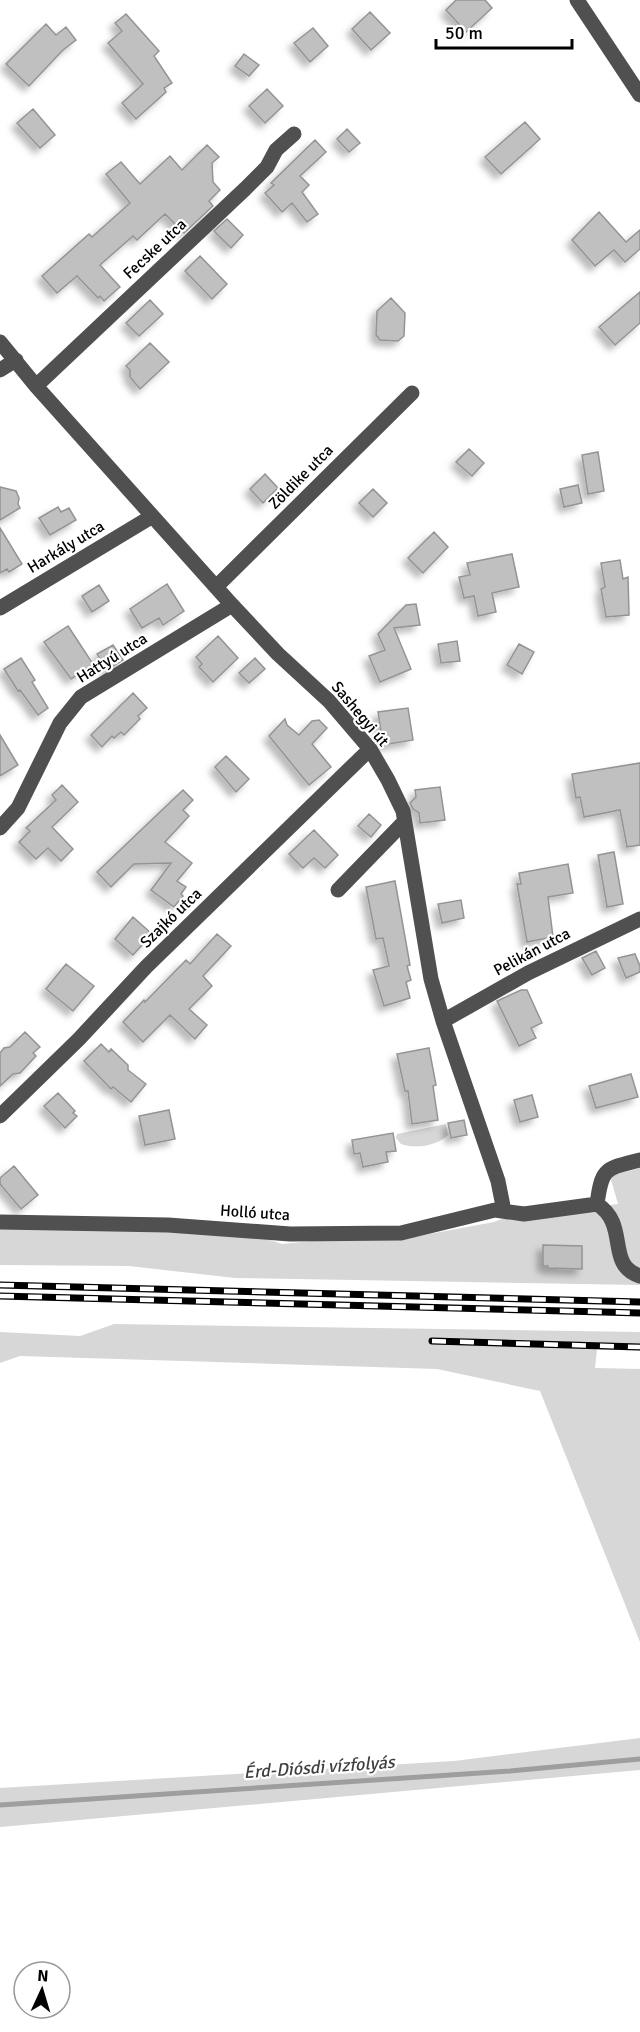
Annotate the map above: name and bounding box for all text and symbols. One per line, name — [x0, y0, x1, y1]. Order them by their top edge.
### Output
scale bar — [436, 12, 572, 50]
text: 50 m — [445, 22, 483, 44]
street label: Fecske utca — [119, 215, 191, 283]
street label: Zöldike utca — [264, 440, 338, 514]
street label: Harkály utca — [24, 516, 108, 578]
street label: Hattyú utca — [73, 628, 151, 688]
street label: Sashegyi út — [327, 677, 393, 751]
street label: Szajkó utca — [136, 884, 206, 952]
street label: Pelikán utca — [490, 923, 574, 981]
street label: Holló utca — [219, 1201, 291, 1225]
water label: Érd-Diósdi vízfolyás — [243, 1751, 397, 1783]
north arrow — [12, 1960, 72, 2020]
text: N — [37, 1966, 49, 1986]

